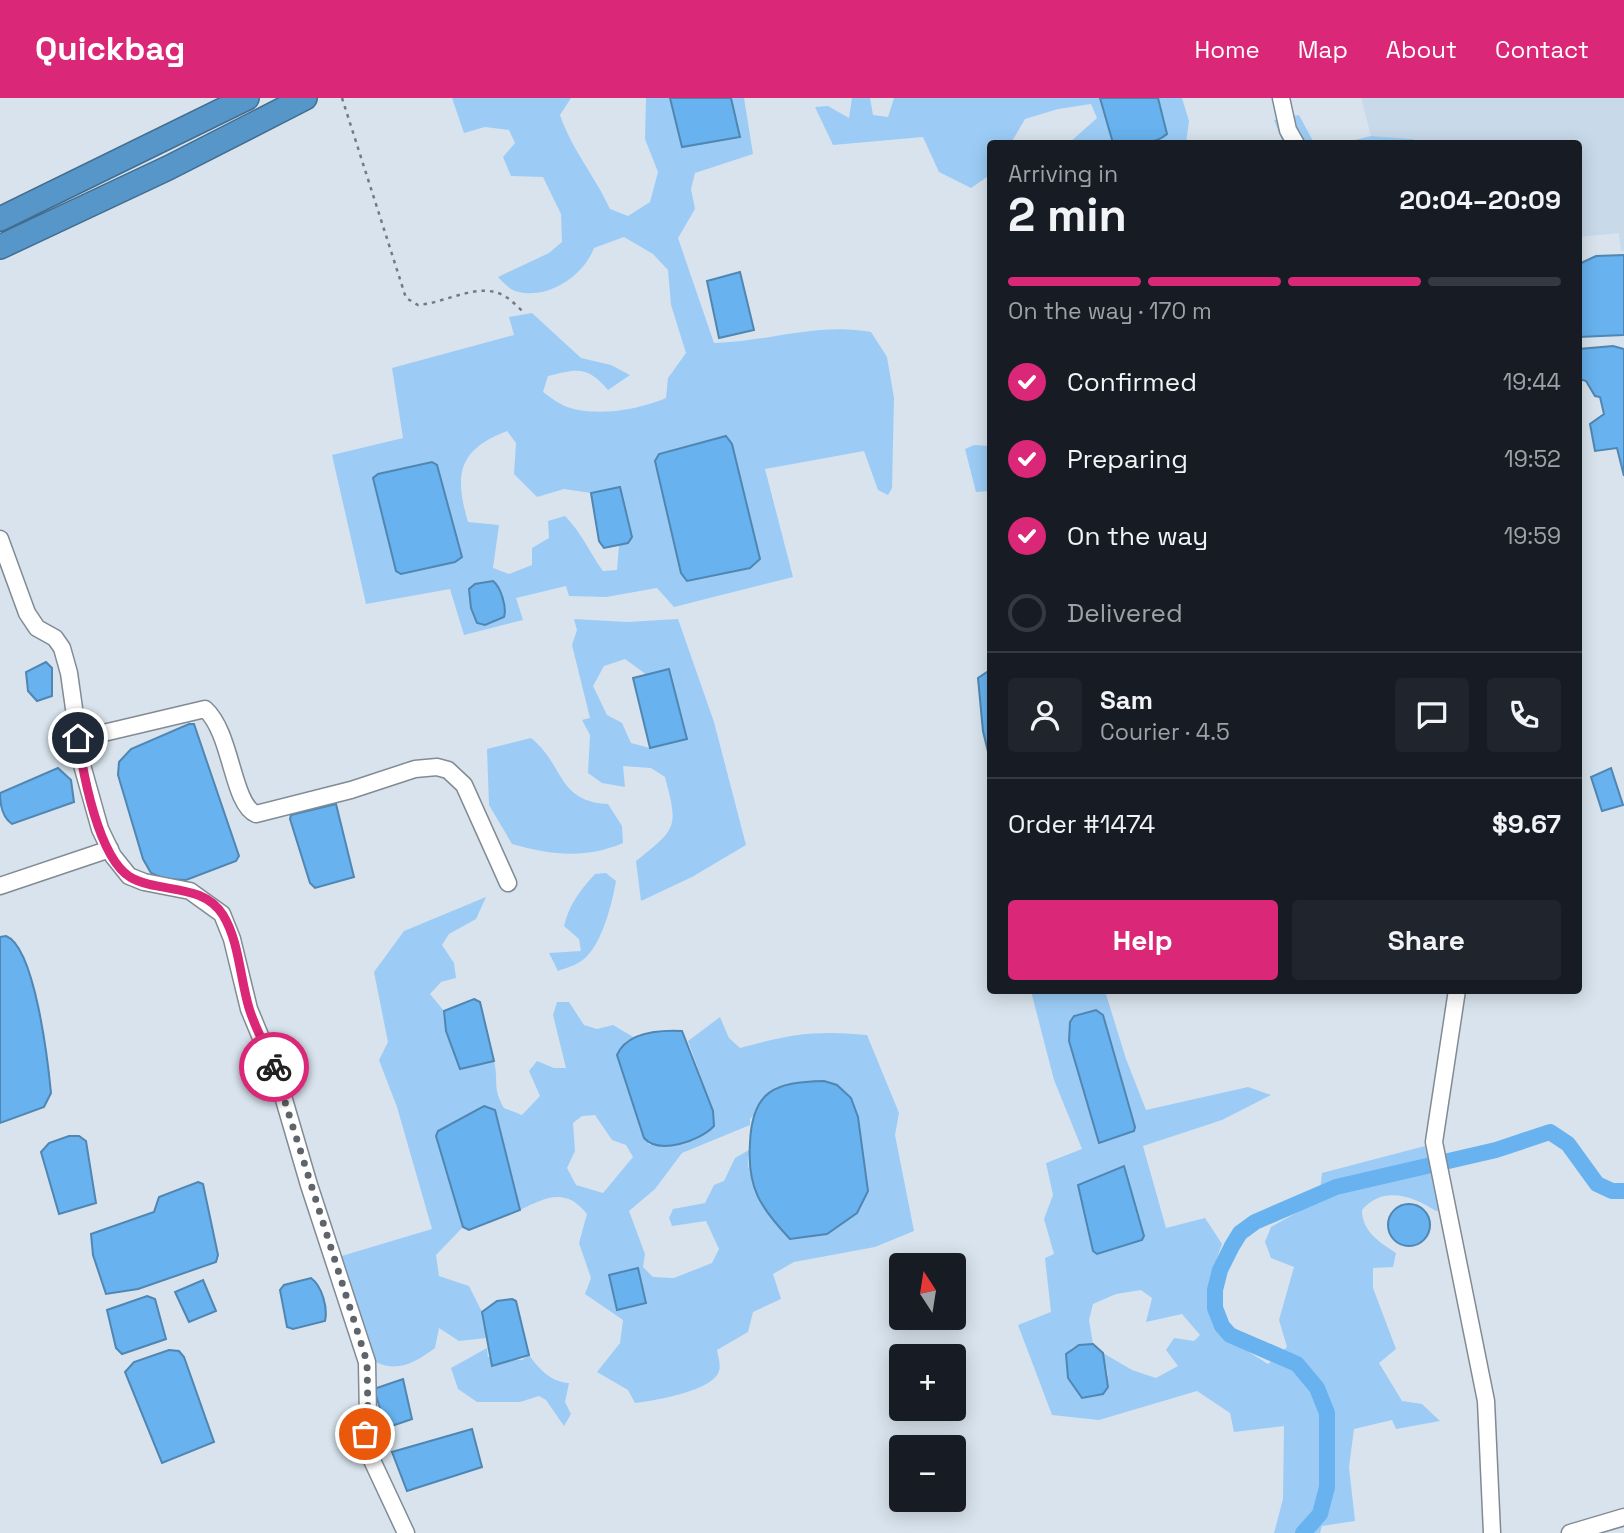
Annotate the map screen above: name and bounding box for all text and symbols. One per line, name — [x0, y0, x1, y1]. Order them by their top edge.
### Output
text: Quickbag — [35, 28, 185, 70]
text: Home — [1194, 34, 1260, 65]
text: Map — [1298, 34, 1348, 65]
text: About — [1386, 34, 1457, 65]
text: Contact — [1495, 34, 1589, 65]
text: Arriving in — [1008, 159, 1118, 189]
text: 20:04–20:09 — [1399, 183, 1561, 217]
text: 2 min — [1008, 186, 1127, 244]
text: On the way · 170 m — [1008, 296, 1212, 326]
icon: check — [1008, 363, 1046, 401]
text: Confirmed — [1067, 365, 1197, 399]
text: 19:44 — [1503, 367, 1561, 397]
icon: check — [1008, 440, 1046, 478]
text: Preparing — [1067, 442, 1188, 476]
text: 19:52 — [1504, 444, 1561, 474]
icon: check — [1008, 517, 1046, 555]
text: On the way — [1067, 519, 1208, 553]
text: 19:59 — [1504, 521, 1561, 551]
text: Delivered — [1067, 596, 1183, 630]
button: person — [1008, 678, 1082, 752]
button: chat — [1395, 678, 1469, 752]
button: phone — [1487, 678, 1561, 752]
text: Sam — [1100, 683, 1153, 717]
pin — [48, 708, 108, 768]
text: Courier · 4.5 — [1100, 717, 1230, 747]
icon: home — [59, 719, 97, 757]
text: Order #1474 — [1008, 807, 1155, 841]
text: $9.67 — [1492, 807, 1561, 841]
button: Help — [1008, 900, 1278, 980]
button: Share — [1292, 900, 1561, 980]
courier — [239, 1032, 309, 1102]
icon: bike — [255, 1048, 293, 1086]
north arrow — [889, 1253, 966, 1330]
map controls — [889, 1253, 966, 1512]
button: + — [889, 1344, 966, 1421]
pin — [335, 1404, 395, 1464]
icon: bag — [346, 1415, 384, 1453]
button: − — [889, 1435, 966, 1512]

